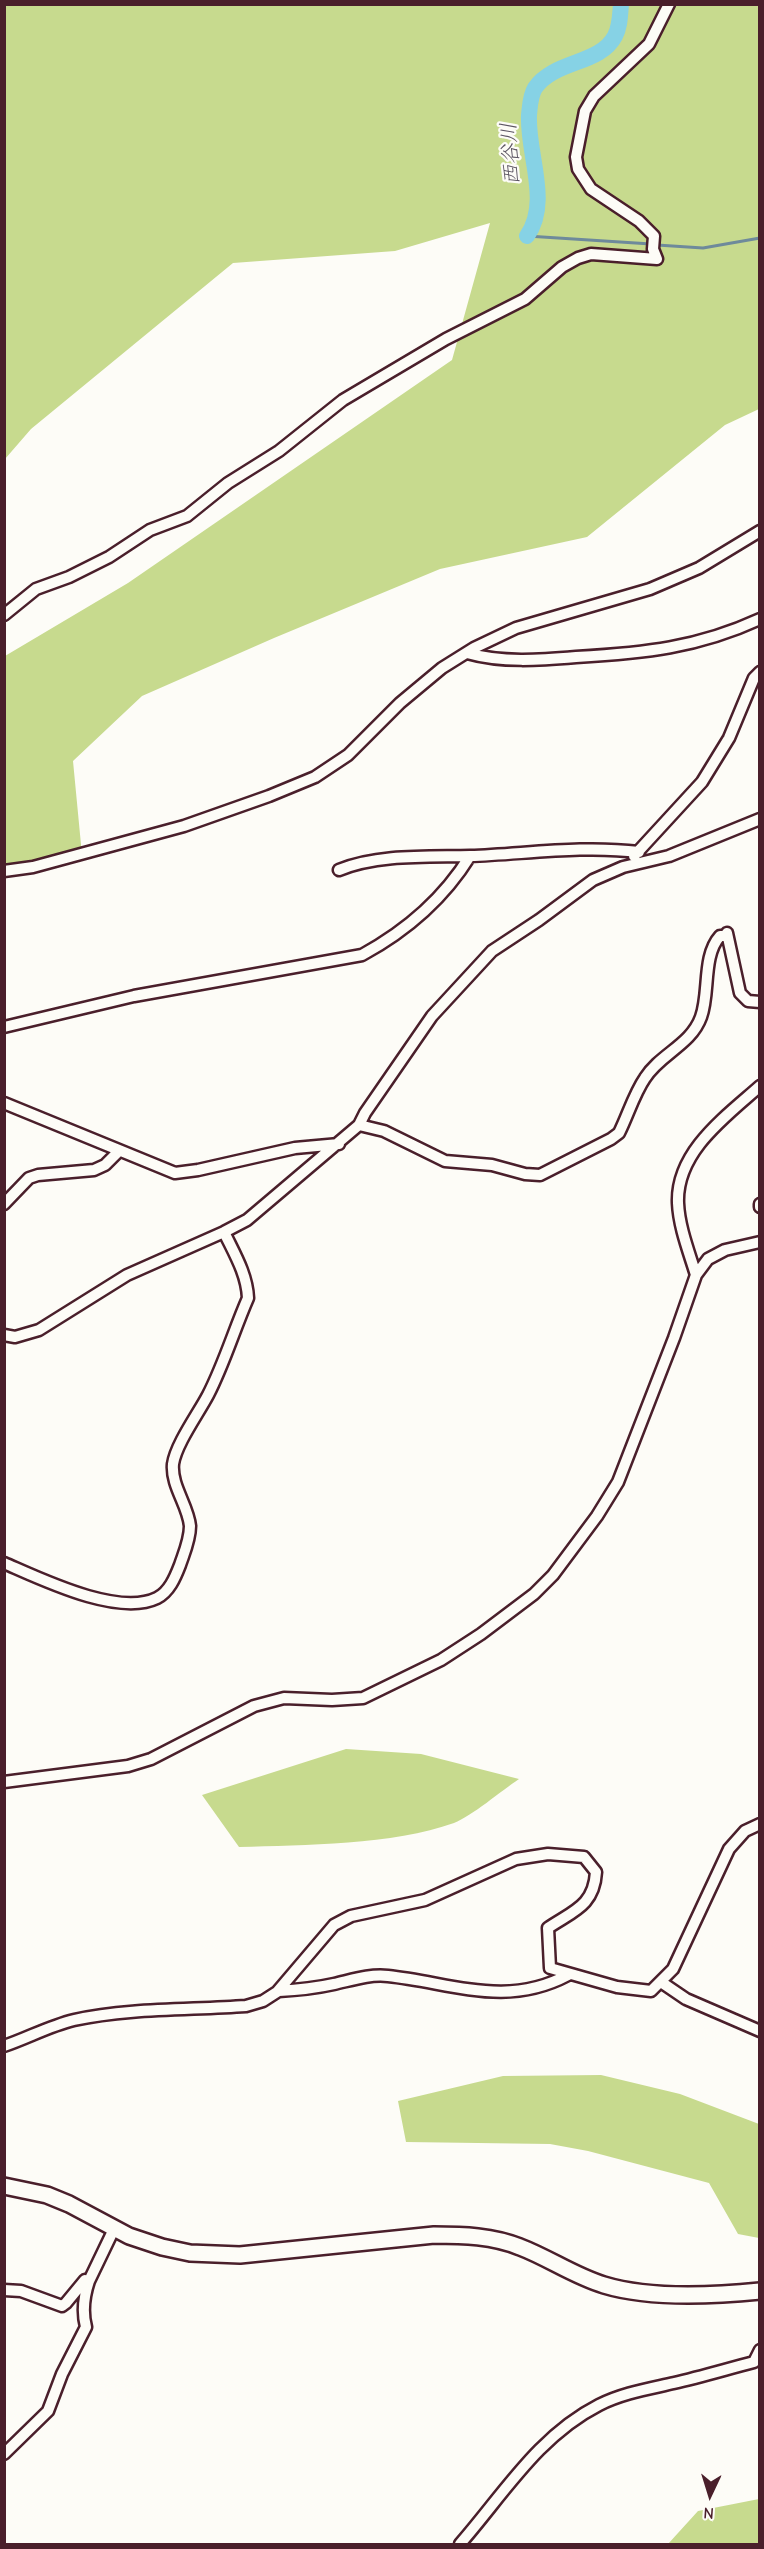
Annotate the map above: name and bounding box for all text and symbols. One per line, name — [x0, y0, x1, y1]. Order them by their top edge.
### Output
water label: 西谷川 — [496, 122, 526, 186]
north arrow — [680, 2465, 740, 2525]
text: N — [703, 2504, 715, 2522]

